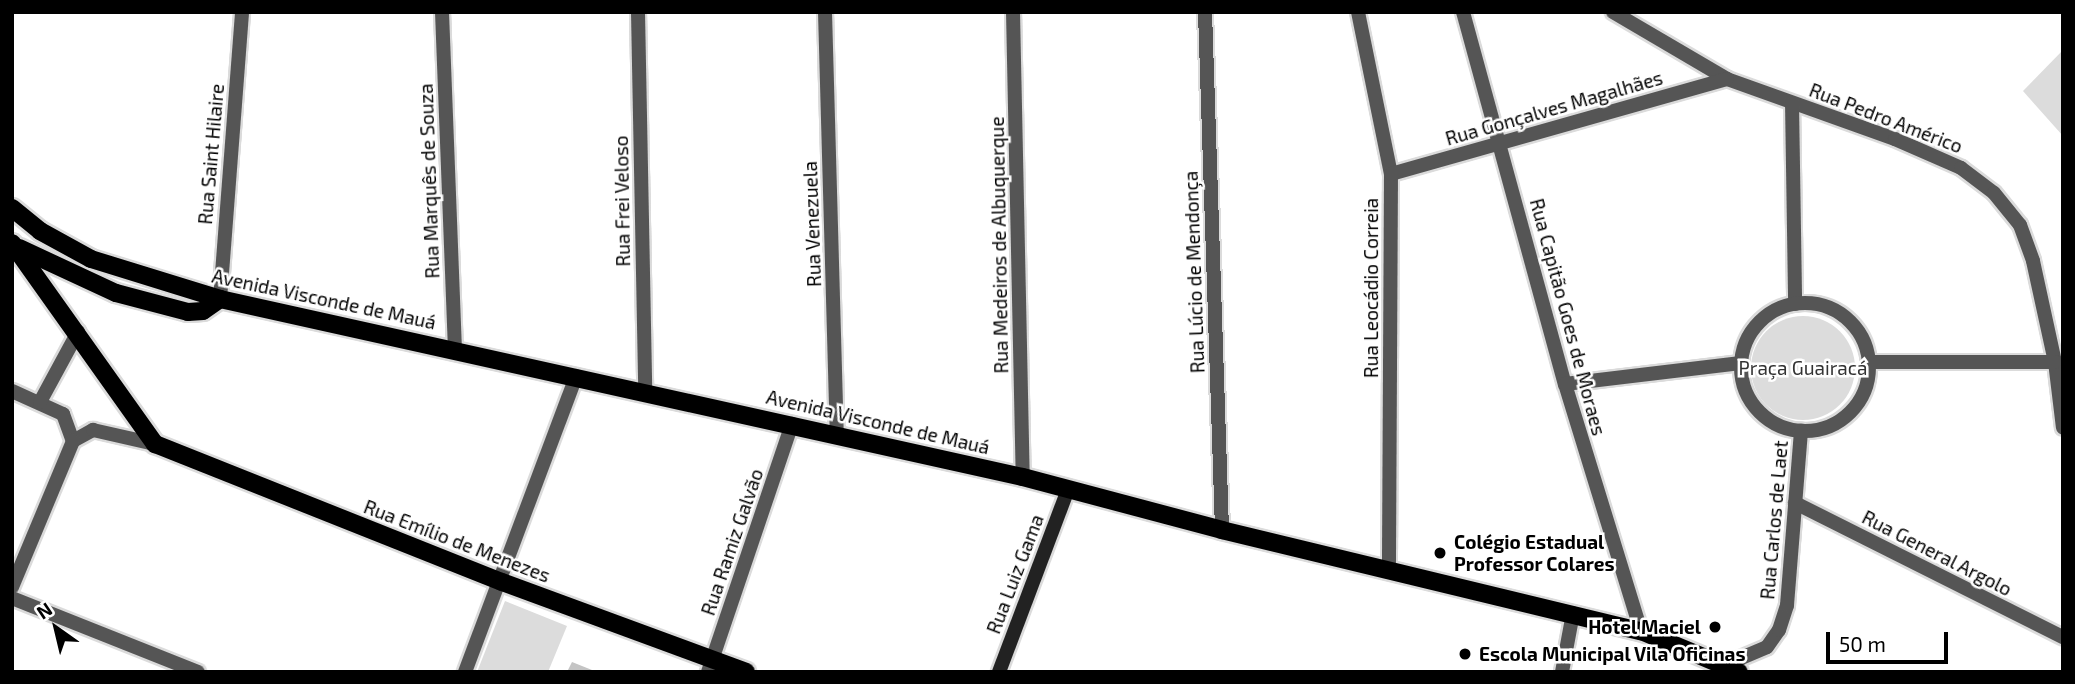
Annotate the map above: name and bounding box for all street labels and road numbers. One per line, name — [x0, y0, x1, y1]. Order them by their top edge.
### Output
street label: Rua Gonçalves Magalhães — [1443, 66, 1665, 150]
street label: Rua Pedro Américo — [1806, 78, 1966, 158]
street label: Rua Saint Hilaire — [193, 83, 229, 225]
street label: Rua Marquês de Souza — [414, 83, 444, 279]
street label: Rua Medeiros de Albuquerque — [985, 116, 1013, 374]
street label: Rua Frei Veloso — [609, 135, 635, 267]
street label: Rua Venezuela — [798, 160, 826, 288]
street label: Rua Lúcio de Mendonça — [1179, 170, 1209, 374]
street label: Rua Capitão Goes de Moraes — [1525, 196, 1611, 438]
street label: Rua Leocádio Correia — [1360, 198, 1382, 378]
street label: Avenida Visconde de Mauá — [210, 264, 438, 334]
street label: Avenida Visconde de Mauá — [764, 385, 992, 459]
street label: Rua Carlos de Laet — [1756, 440, 1792, 600]
street label: Rua Ramiz Galvão — [696, 466, 768, 618]
street label: Rua Emílio de Menezes — [361, 495, 553, 587]
street label: Rua General Argolo — [1858, 505, 2016, 601]
street label: Rua Luiz Gama — [982, 511, 1048, 637]

